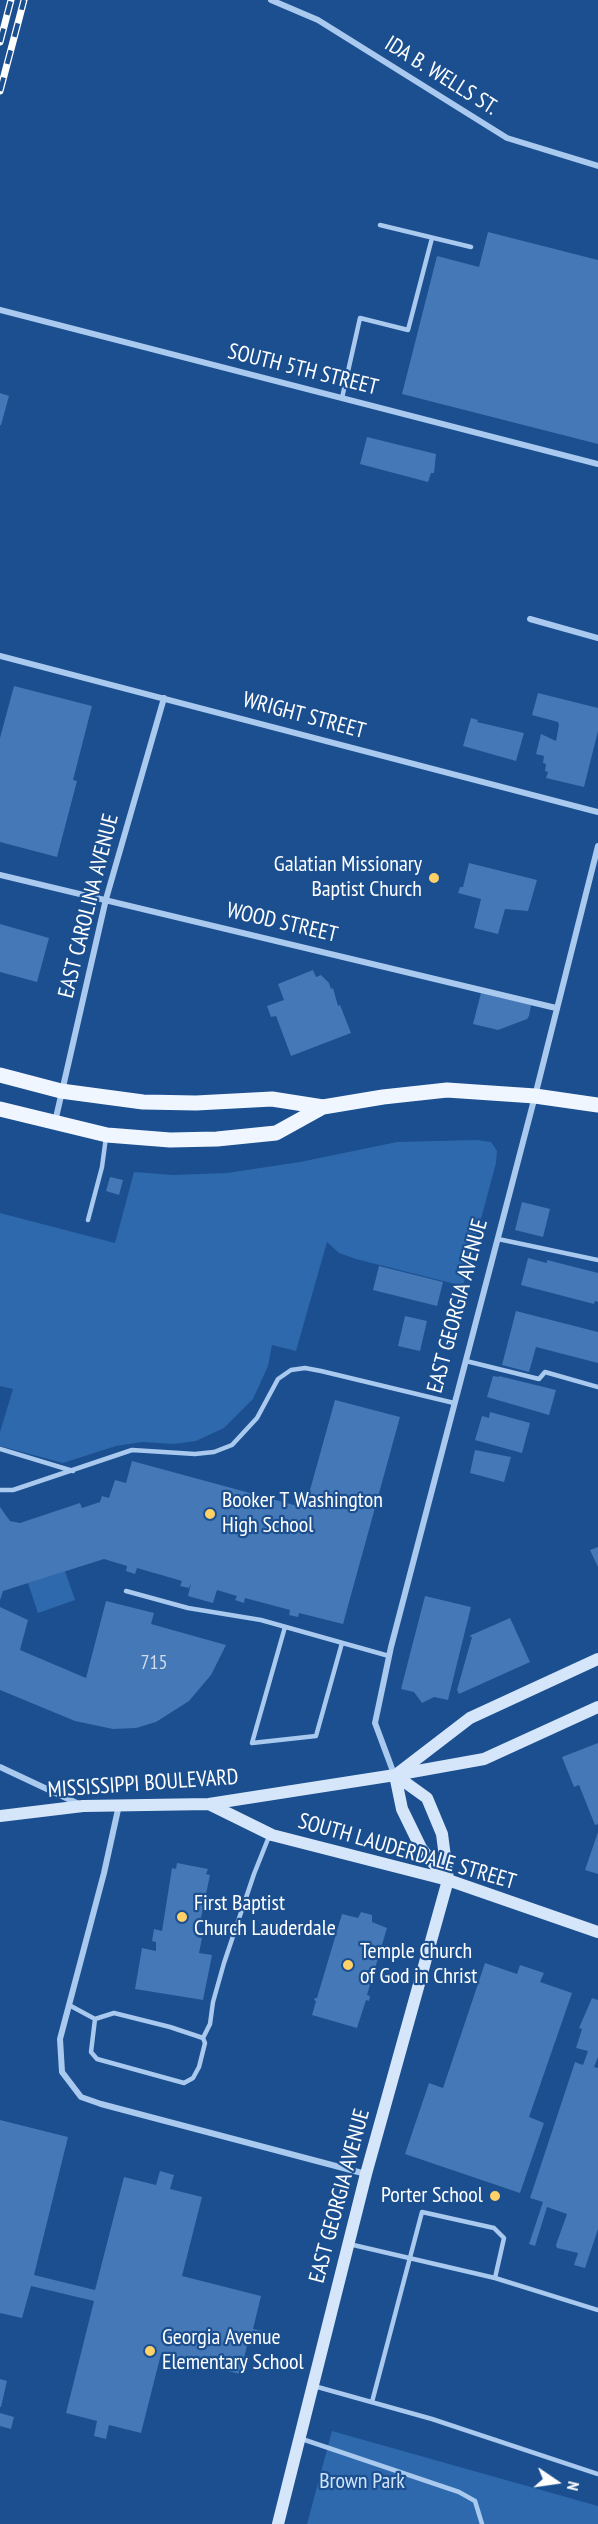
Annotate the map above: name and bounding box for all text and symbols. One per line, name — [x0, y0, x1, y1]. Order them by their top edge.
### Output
street label: IDA B. WELLS ST. — [380, 31, 502, 121]
street label: SOUTH 5TH STREET — [225, 339, 381, 401]
street label: WRIGHT STREET — [240, 687, 368, 745]
street label: EAST CAROLINA AVENUE — [53, 811, 125, 1001]
place label: Galatian Missionary Baptist Church — [274, 852, 422, 903]
marker: Galatian Missionary Baptist Church — [427, 871, 441, 885]
street label: WOOD STREET — [224, 897, 340, 949]
street label: EAST GEORGIA AVENUE — [422, 1216, 494, 1396]
place label: Booker T Washington High School — [222, 1488, 383, 1540]
marker: Booker T Washington High School — [203, 1507, 217, 1521]
house number: 715 — [141, 1651, 167, 1675]
street label: MISSISSIPPI BOULEVARD — [47, 1764, 239, 1804]
street label: SOUTH LAUDERDALE STREET — [295, 1808, 519, 1896]
place label: First Baptist Church Lauderdale — [194, 1891, 336, 1942]
marker: First Baptist Church Lauderdale — [175, 1910, 189, 1924]
place label: Temple Church of God in Christ — [360, 1939, 477, 1990]
marker: Temple Church of God in Christ — [341, 1958, 355, 1972]
street label: EAST GEORGIA AVENUE — [304, 2106, 376, 2286]
place label: Porter School — [381, 2183, 483, 2209]
marker: Porter School — [488, 2189, 502, 2203]
place label: Georgia Avenue Elementary School — [162, 2325, 304, 2376]
marker: Georgia Avenue Elementary School — [143, 2344, 157, 2358]
north arrow — [526, 2452, 586, 2512]
park label: Brown Park — [319, 2469, 405, 2495]
text: N — [563, 2480, 584, 2493]

